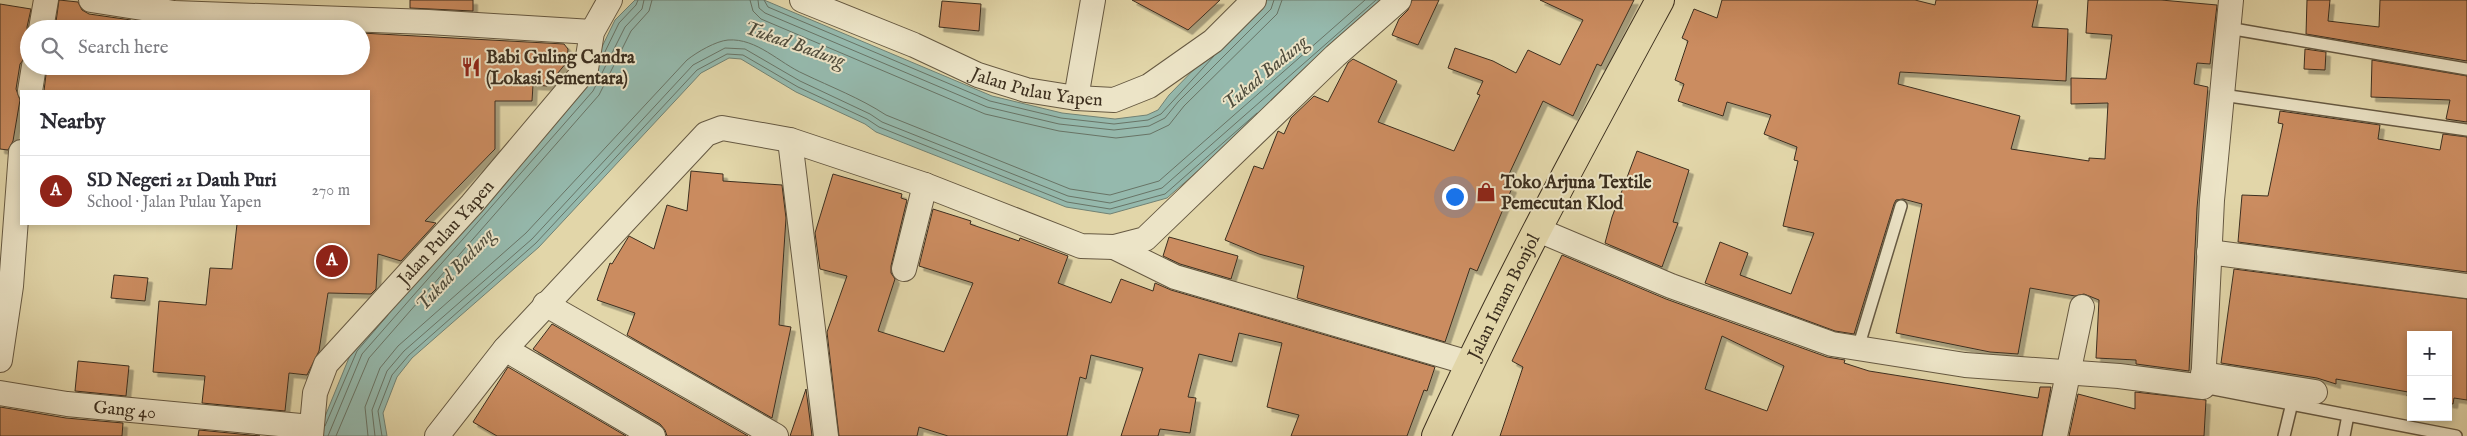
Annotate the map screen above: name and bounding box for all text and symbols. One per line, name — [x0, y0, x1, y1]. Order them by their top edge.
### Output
water label: Tukad Badung — [741, 17, 848, 74]
search box — [20, 20, 370, 75]
water label: Tukad Badung — [1217, 30, 1314, 116]
icon: search — [38, 34, 66, 62]
text: Search here — [78, 36, 169, 60]
place label: Babi Guling Candra (Lokasi Sementara) — [486, 47, 636, 91]
restaurant icon: Babi Guling Candra (Lokasi Sementara) — [460, 56, 482, 78]
street label: Jalan Pulau Yapen — [965, 62, 1104, 112]
text: Nearby — [40, 109, 105, 136]
text: SD Negeri 21 Dauh Puri — [87, 169, 277, 193]
place label: Toko Arjuna Textile Pemecutan Klod — [1500, 172, 1652, 216]
street label: Jalan Pulau Yapen — [392, 176, 500, 292]
text: A — [51, 181, 61, 201]
text: 270 m — [311, 181, 350, 201]
shop icon: Toko Arjuna Textile Pemecutan Klod — [1475, 181, 1497, 203]
your location — [1442, 184, 1468, 210]
text: School · Jalan Pulau Yapen — [87, 193, 261, 213]
water label: Tukad Badung — [411, 223, 500, 317]
street label: Jalan Imam Bonjol — [1463, 230, 1546, 366]
pin: A — [316, 242, 348, 280]
map controls — [2407, 331, 2452, 421]
button: + — [2407, 331, 2452, 376]
button: − — [2407, 376, 2452, 421]
street label: Gang 40 — [92, 397, 157, 425]

